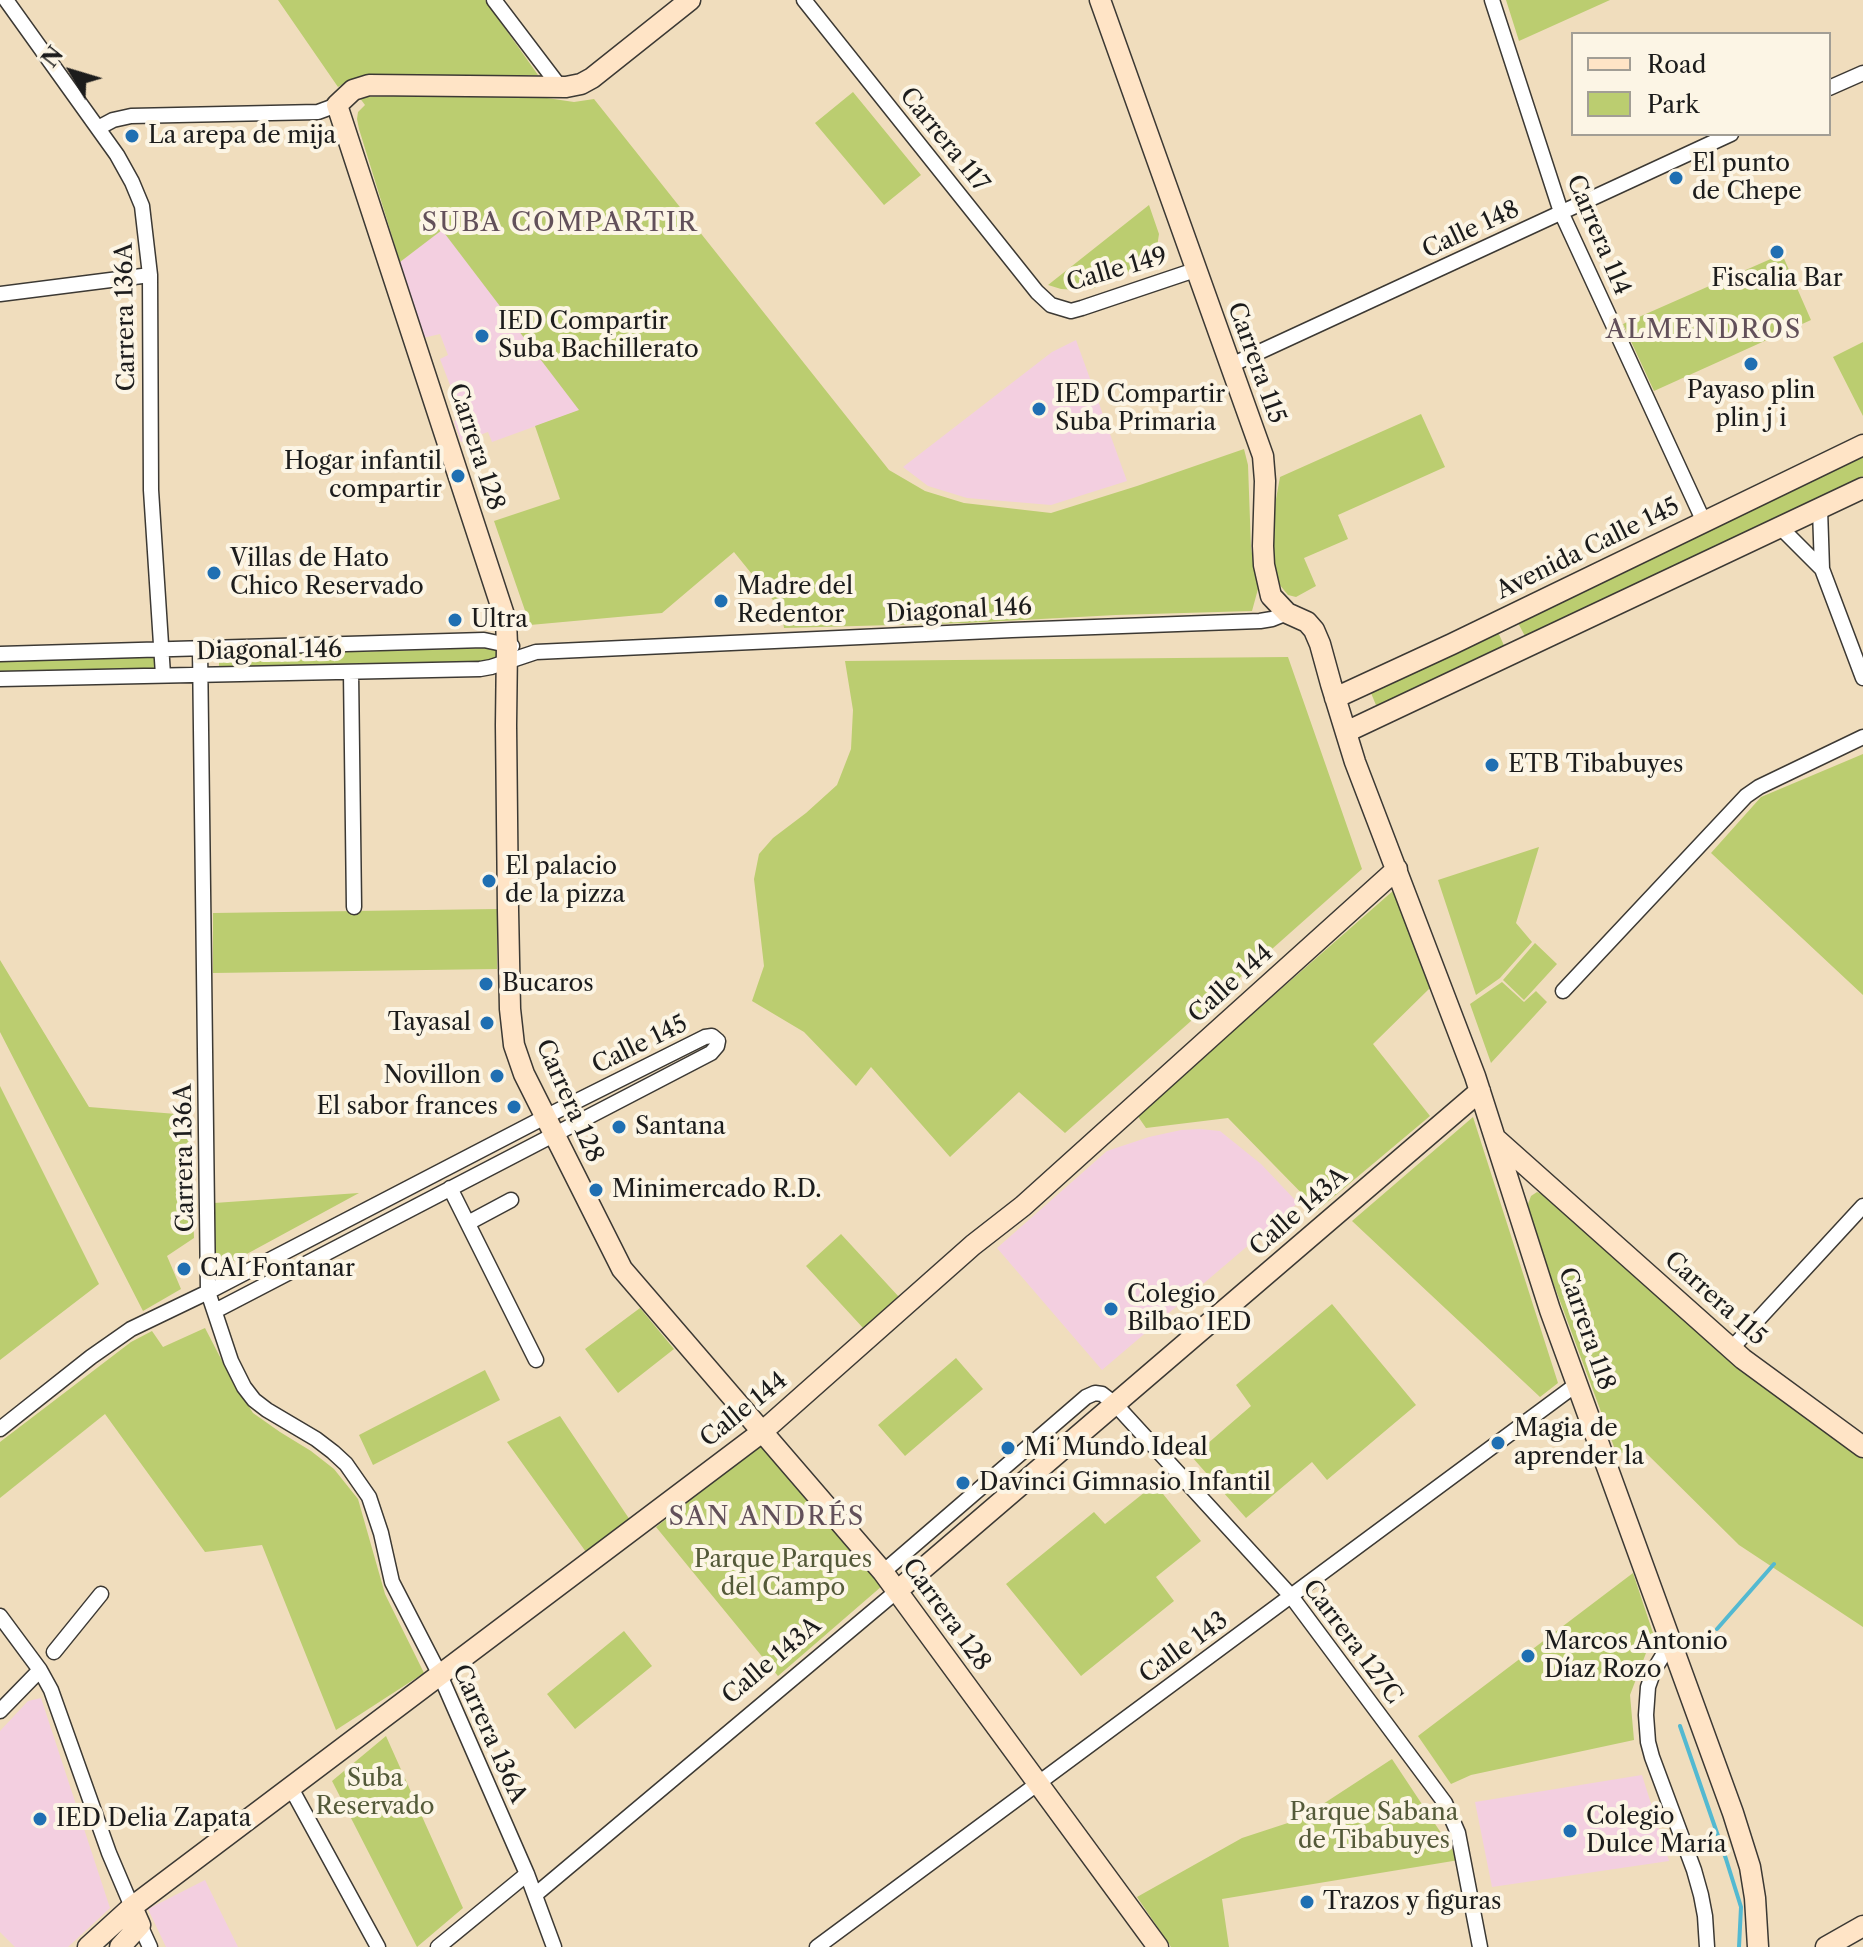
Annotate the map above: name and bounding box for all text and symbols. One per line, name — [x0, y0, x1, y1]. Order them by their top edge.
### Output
north arrow — [32, 32, 112, 112]
legend — [1571, 32, 1831, 136]
text: N — [36, 41, 69, 73]
text: Road — [1647, 50, 1706, 79]
street label: Carrera 117 — [893, 82, 995, 198]
text: Park — [1647, 90, 1699, 119]
place label: La arepa de mija — [148, 122, 336, 150]
marker: La arepa de mija — [123, 127, 141, 145]
place label: El punto de Chepe — [1692, 150, 1802, 206]
marker: El punto de Chepe — [1667, 169, 1685, 187]
street label: Carrera 114 — [1560, 171, 1636, 299]
street label: Calle 148 — [1418, 195, 1524, 265]
district label: SUBA COMPARTIR — [422, 207, 698, 239]
street label: Carrera 136A — [110, 242, 142, 392]
street label: Calle 149 — [1063, 242, 1171, 298]
marker: Fiscalia Bar — [1768, 243, 1786, 261]
place label: Fiscalia Bar — [1711, 265, 1843, 293]
street label: Carrera 115 — [1221, 299, 1291, 427]
place label: IED Compartir Suba Bachillerato — [498, 308, 699, 364]
district label: ALMENDROS — [1606, 314, 1802, 346]
marker: IED Compartir Suba Bachillerato — [473, 327, 491, 345]
marker: Payaso plin plin j i — [1742, 355, 1760, 373]
place label: Payaso plin plin j i — [1687, 377, 1815, 433]
street label: Carrera 128 — [442, 380, 510, 514]
place label: IED Compartir Suba Primaria — [1055, 381, 1225, 437]
marker: IED Compartir Suba Primaria — [1030, 400, 1048, 418]
place label: Hogar infantil compartir — [284, 448, 442, 504]
marker: Hogar infantil compartir — [449, 467, 467, 485]
street label: Avenida Calle 145 — [1492, 492, 1684, 606]
place label: Villas de Hato Chico Reservado — [230, 545, 424, 601]
marker: Villas de Hato Chico Reservado — [205, 564, 223, 582]
place label: Madre del Redentor — [737, 573, 853, 629]
marker: Madre del Redentor — [712, 592, 730, 610]
street label: Diagonal 146 — [885, 593, 1033, 629]
place label: Ultra — [471, 606, 528, 634]
marker: Ultra — [446, 611, 464, 629]
street label: Diagonal 146 — [196, 635, 342, 667]
place label: ETB Tibabuyes — [1508, 751, 1683, 779]
marker: ETB Tibabuyes — [1483, 756, 1501, 774]
place label: El palacio de la pizza — [505, 853, 625, 909]
marker: El palacio de la pizza — [480, 872, 498, 890]
street label: Calle 144 — [1183, 939, 1279, 1029]
place label: Bucaros — [502, 970, 594, 998]
marker: Bucaros — [477, 975, 495, 993]
place label: Tayasal — [388, 1009, 471, 1037]
street label: Calle 145 — [588, 1010, 692, 1080]
marker: Tayasal — [478, 1014, 496, 1032]
street label: Carrera 128 — [529, 1035, 609, 1167]
place label: Novillon — [383, 1062, 481, 1090]
marker: Novillon — [488, 1067, 506, 1085]
street label: Carrera 136A — [169, 1083, 201, 1233]
place label: El sabor frances — [316, 1093, 498, 1121]
marker: El sabor frances — [505, 1098, 523, 1116]
place label: Santana — [635, 1113, 726, 1141]
marker: Santana — [610, 1118, 628, 1136]
street label: Calle 143A — [1244, 1162, 1354, 1262]
place label: Minimercado R.D. — [612, 1176, 822, 1204]
marker: Minimercado R.D. — [587, 1181, 605, 1199]
street label: Carrera 115 — [1658, 1246, 1772, 1352]
place label: CAI Fontanar — [200, 1255, 355, 1283]
marker: CAI Fontanar — [175, 1260, 193, 1278]
street label: Carrera 118 — [1552, 1264, 1620, 1394]
place label: Colegio Bilbao IED — [1127, 1281, 1251, 1337]
marker: Colegio Bilbao IED — [1102, 1300, 1120, 1318]
street label: Calle 144 — [695, 1366, 793, 1454]
place label: Magia de aprender la — [1514, 1415, 1644, 1471]
place label: Mi Mundo Ideal — [1024, 1434, 1208, 1462]
marker: Magia de aprender la — [1489, 1434, 1507, 1452]
marker: Mi Mundo Ideal — [999, 1439, 1017, 1457]
place label: Davinci Gimnasio Infantil — [979, 1469, 1271, 1497]
marker: Davinci Gimnasio Infantil — [954, 1474, 972, 1492]
district label: SAN ANDRÉS — [669, 1501, 865, 1533]
park label: Parque Parques del Campo — [694, 1546, 872, 1602]
street label: Carrera 128 — [896, 1553, 996, 1677]
street label: Carrera 127C — [1296, 1574, 1408, 1710]
street label: Calle 143 — [1134, 1606, 1234, 1690]
street label: Calle 143A — [717, 1611, 827, 1711]
place label: Marcos Antonio Díaz Rozo — [1544, 1628, 1728, 1684]
marker: Marcos Antonio Díaz Rozo — [1519, 1647, 1537, 1665]
street label: Carrera 136A — [446, 1660, 532, 1808]
park label: Suba Reservado — [315, 1765, 435, 1821]
park label: Parque Sabana de Tibabuyes — [1290, 1799, 1458, 1855]
place label: Colegio Dulce María — [1586, 1803, 1727, 1859]
place label: IED Delia Zapata — [56, 1805, 251, 1833]
marker: IED Delia Zapata — [31, 1810, 49, 1828]
marker: Colegio Dulce María — [1561, 1822, 1579, 1840]
place label: Trazos y figuras — [1323, 1888, 1502, 1916]
marker: Trazos y figuras — [1298, 1893, 1316, 1911]

